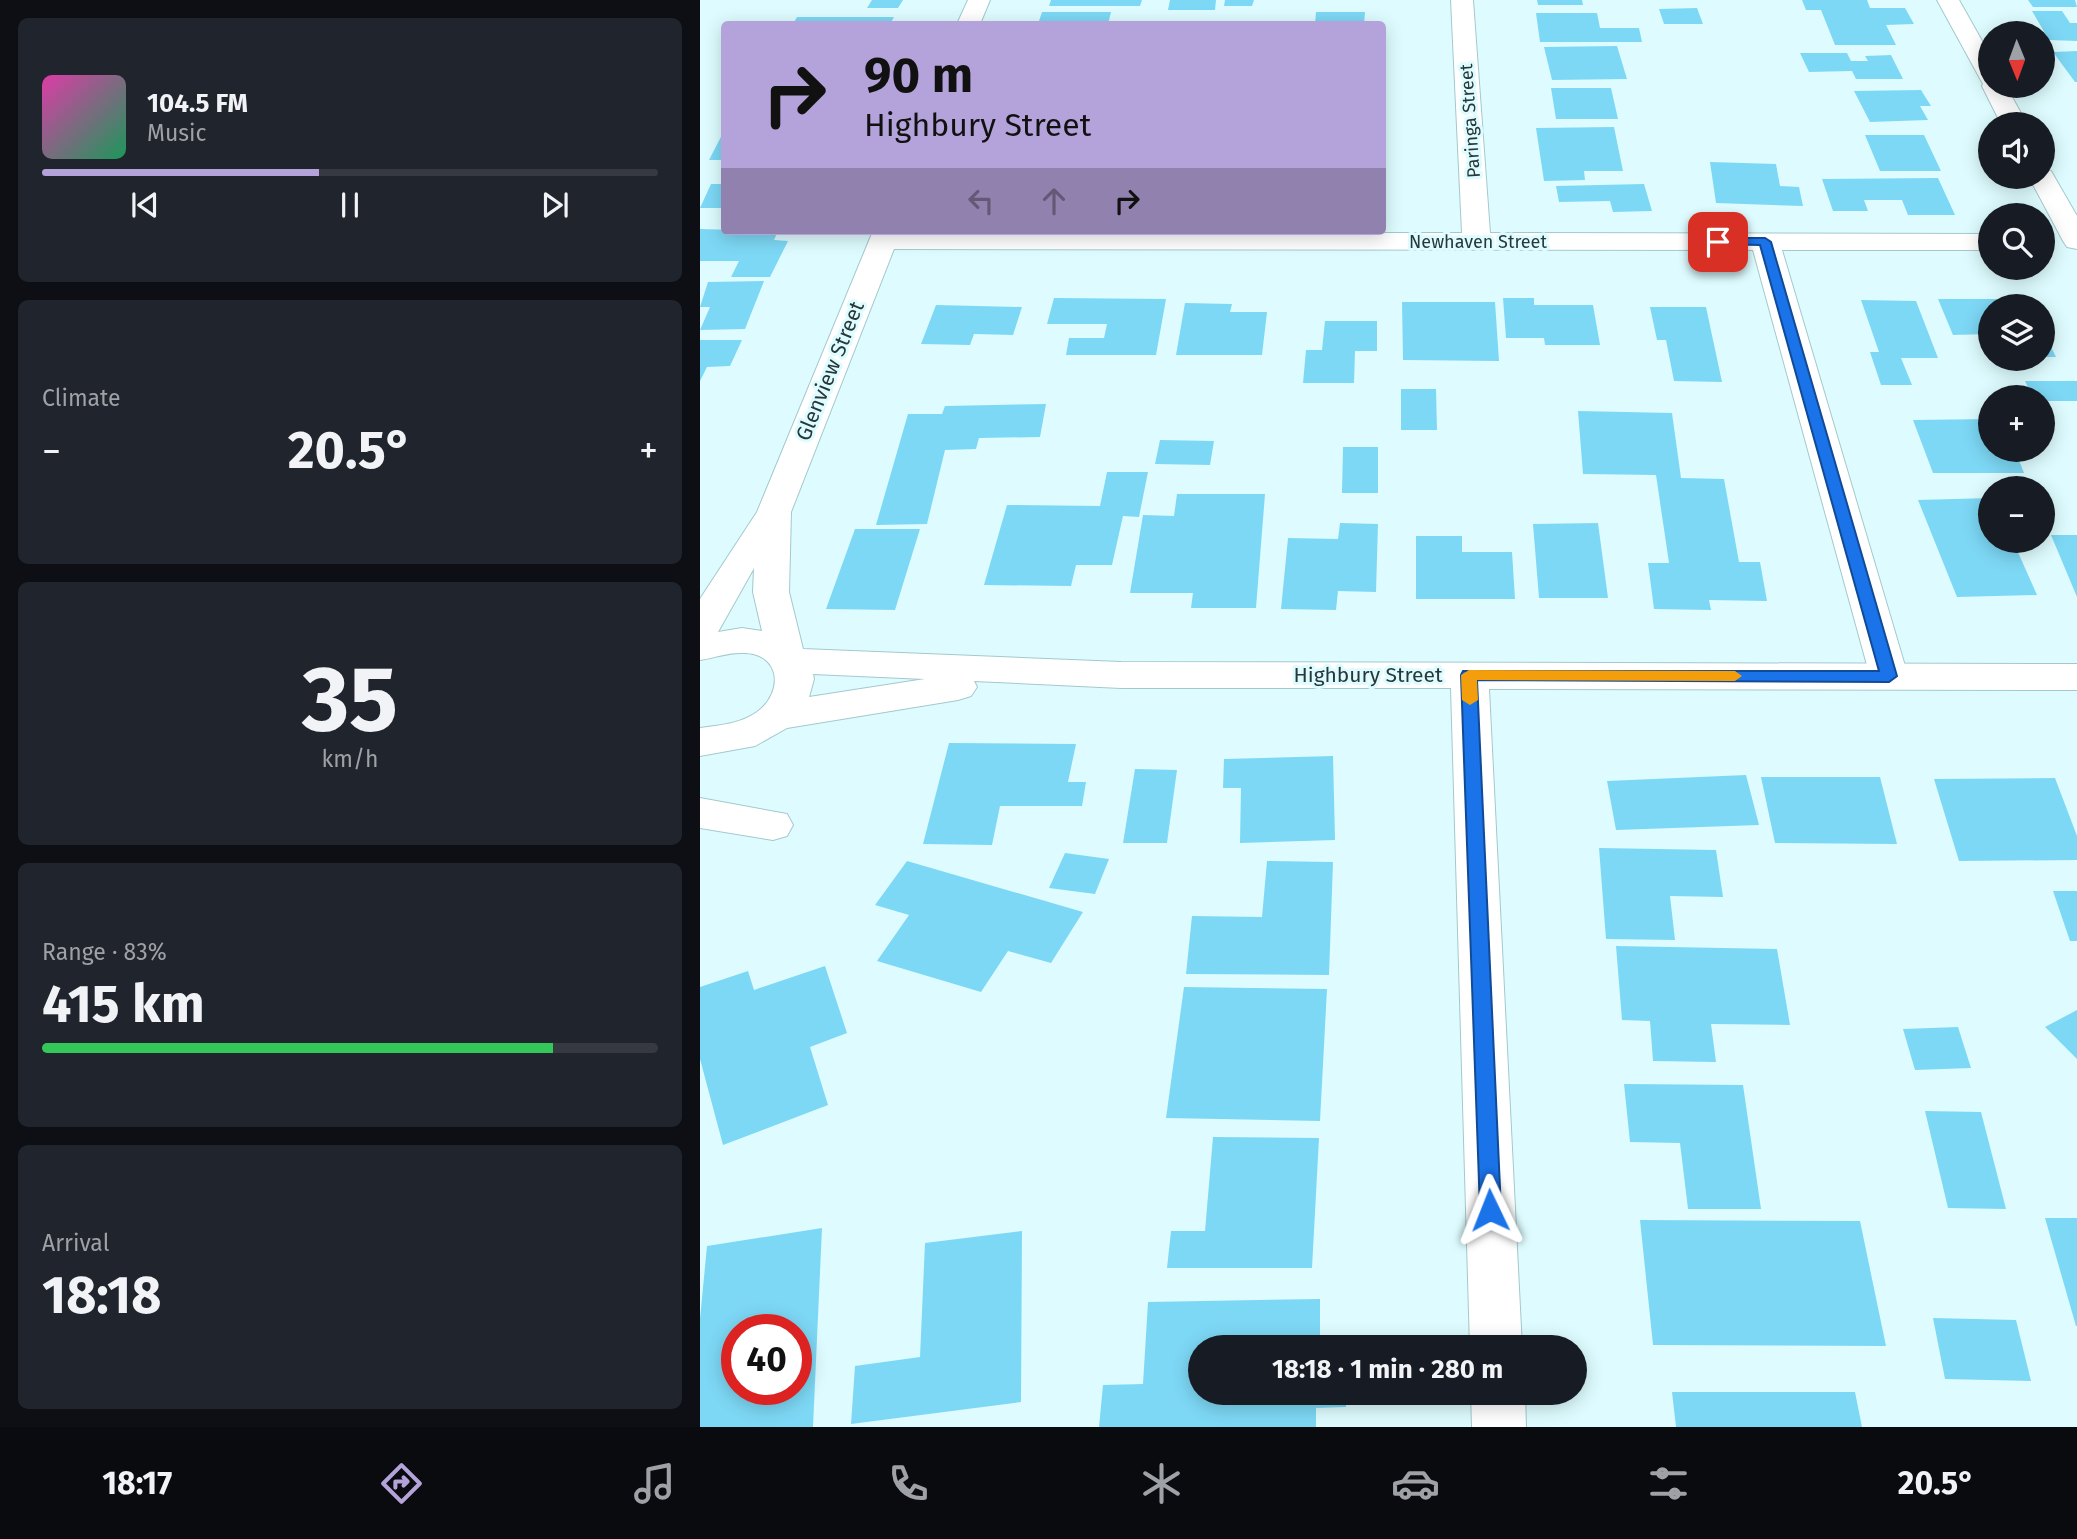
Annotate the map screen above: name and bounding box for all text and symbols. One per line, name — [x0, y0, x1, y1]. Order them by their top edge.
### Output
north arrow — [1978, 21, 2054, 98]
map controls — [1978, 21, 2055, 553]
text: 90 m — [864, 46, 973, 105]
icon: right — [749, 49, 840, 140]
street label: Paringa Street — [1455, 63, 1485, 179]
text: 104.5 FM — [147, 88, 248, 119]
text: Highbury Street — [864, 106, 1091, 144]
button: sound — [1978, 112, 2055, 189]
text: Music — [147, 119, 207, 147]
icon: left — [962, 182, 1000, 220]
icon: ahead — [1035, 182, 1073, 220]
icon: right — [1108, 182, 1146, 220]
icon: previous — [126, 186, 164, 224]
icon: pause — [331, 186, 369, 224]
icon: next — [536, 186, 574, 224]
button: search — [1978, 203, 2055, 280]
pin — [1688, 212, 1748, 272]
icon: arrive — [1699, 223, 1737, 261]
street label: Newhaven Street — [1409, 231, 1547, 253]
button: layers — [1978, 294, 2055, 371]
street label: Glenview Street — [790, 297, 870, 445]
text: Climate — [42, 384, 121, 412]
button: + — [1978, 385, 2055, 462]
text: 20.5° — [288, 419, 412, 482]
text: − — [42, 428, 61, 474]
text: + — [639, 428, 658, 474]
button: − — [1978, 476, 2055, 553]
text: 35 — [302, 645, 398, 754]
street label: Highbury Street — [1293, 662, 1443, 688]
text: km/h — [322, 745, 378, 773]
text: Range · 83% — [42, 938, 167, 966]
text: 415 km — [42, 973, 205, 1036]
position arrow — [1453, 1173, 1527, 1247]
text: Arrival — [42, 1229, 109, 1257]
text: 18:18 — [42, 1264, 161, 1327]
speed limit sign: 40 — [721, 1314, 812, 1405]
text: 18:18 · 1 min · 280 m — [1272, 1354, 1503, 1385]
icon: directions — [377, 1459, 426, 1508]
icon: music — [630, 1459, 679, 1508]
icon: phone — [884, 1459, 933, 1508]
icon: climate — [1137, 1459, 1186, 1508]
icon: car — [1391, 1459, 1440, 1508]
icon: filters — [1644, 1459, 1693, 1508]
text: 18:17 — [102, 1464, 172, 1502]
text: 20.5° — [1898, 1464, 1975, 1502]

